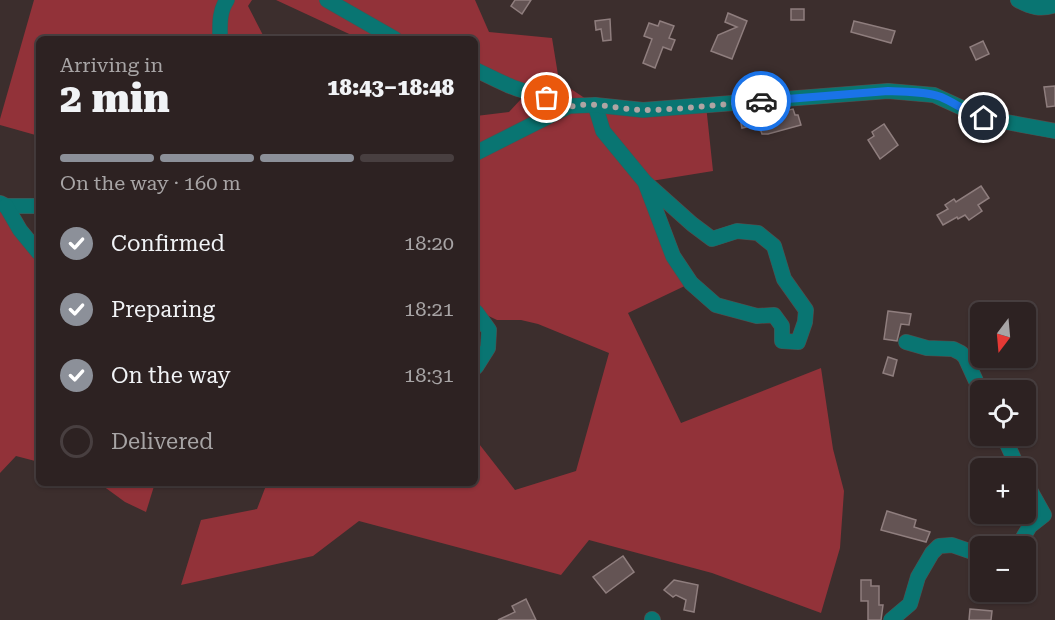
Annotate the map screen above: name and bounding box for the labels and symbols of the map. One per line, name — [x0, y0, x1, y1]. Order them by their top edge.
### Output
courier — [731, 71, 791, 131]
pin — [521, 72, 572, 123]
pin — [958, 92, 1009, 143]
north arrow — [970, 302, 1036, 368]

